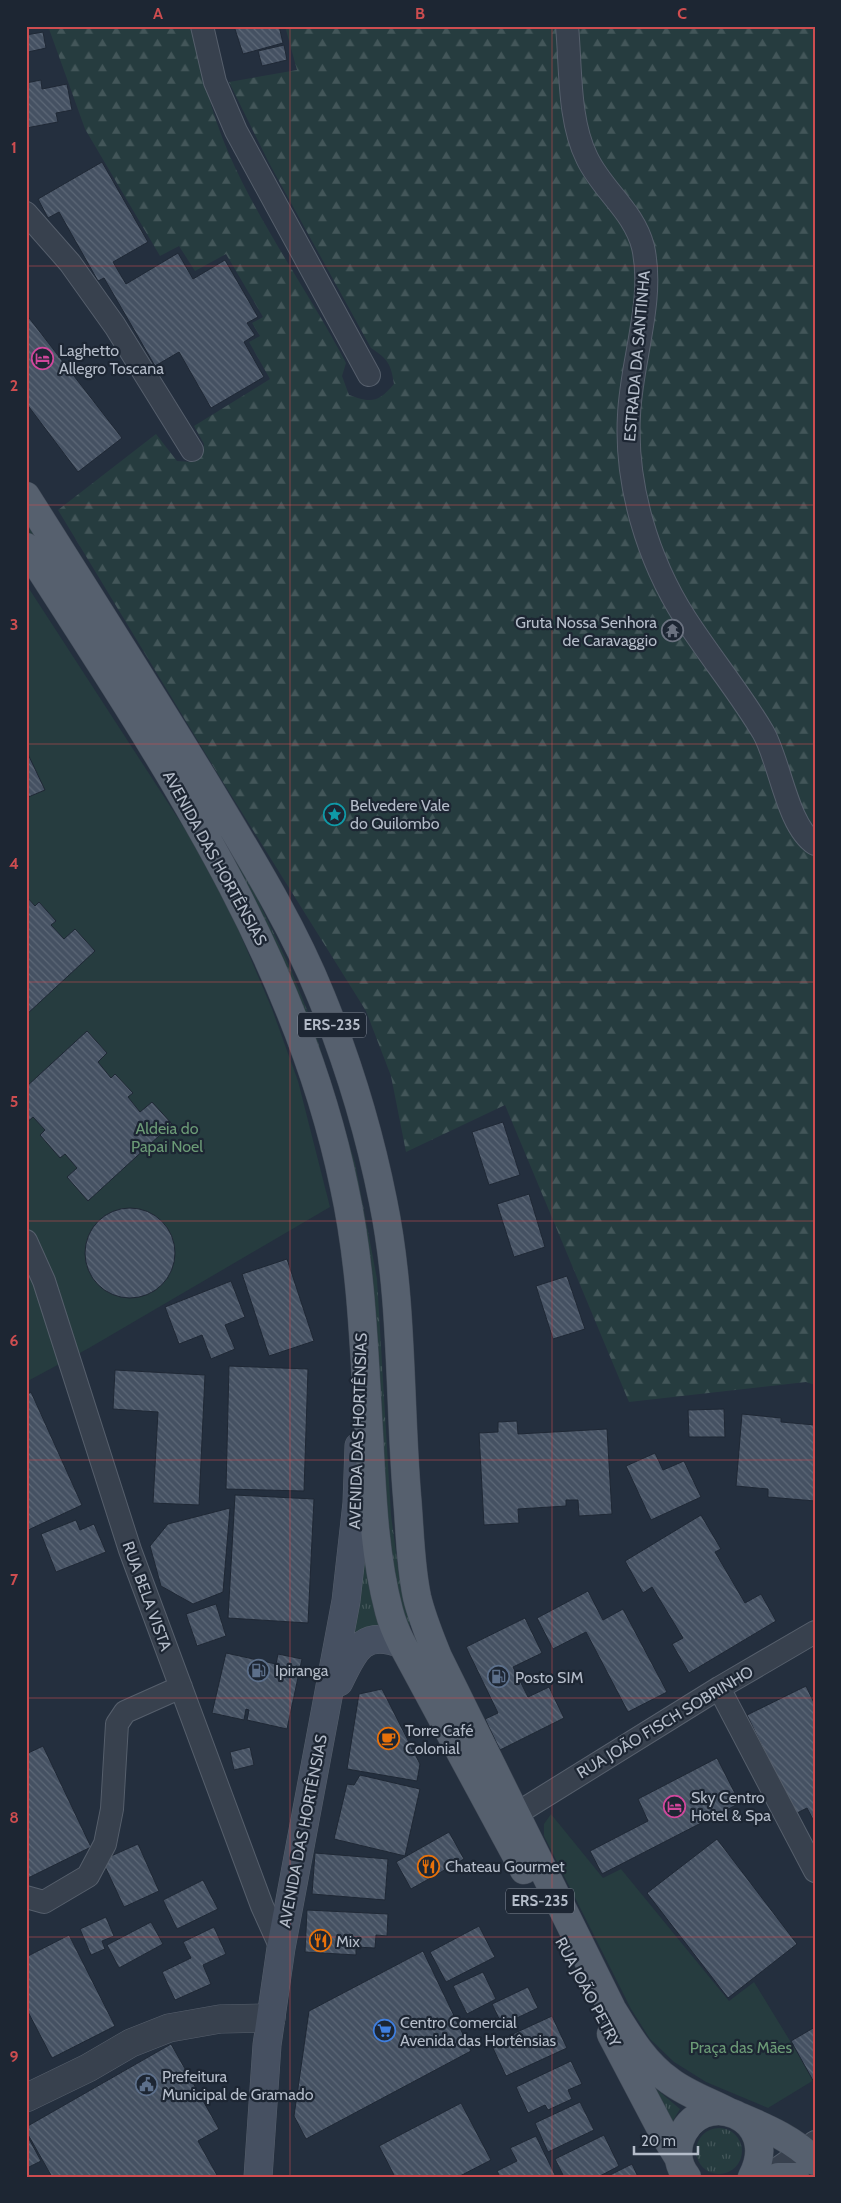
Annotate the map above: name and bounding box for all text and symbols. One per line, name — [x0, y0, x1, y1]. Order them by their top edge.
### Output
text: A — [153, 4, 163, 23]
text: B — [415, 4, 425, 23]
text: C — [677, 4, 687, 23]
text: 1 — [11, 138, 17, 157]
street label: ESTRADA DA SANTINHA — [620, 270, 654, 442]
place label: Laghetto Allegro Toscana — [59, 341, 164, 378]
hotel icon: Laghetto Allegro Toscana — [31, 347, 55, 371]
text: 2 — [10, 376, 18, 395]
place label: Gruta Nossa Senhora de Caravaggio — [515, 613, 657, 650]
text: 3 — [10, 615, 18, 634]
temple icon: Gruta Nossa Senhora de Caravaggio — [661, 619, 685, 643]
street label: AVENIDA DAS HORTÊNSIAS — [159, 767, 271, 949]
place label: Belvedere Vale do Quilombo — [350, 796, 450, 833]
place icon: Belvedere Vale do Quilombo — [322, 802, 346, 826]
text: 4 — [9, 854, 19, 873]
road number: ERS-235 — [298, 1012, 366, 1038]
text: 5 — [10, 1092, 18, 1111]
park label: Aldeia do Papai Noel — [131, 1119, 203, 1156]
text: 6 — [10, 1331, 19, 1350]
street label: AVENIDA DAS HORTÊNSIAS — [345, 1332, 371, 1530]
street label: RUA BELA VISTA — [118, 1539, 176, 1653]
text: 7 — [10, 1570, 19, 1589]
fuel station icon: Ipiranga — [247, 1658, 271, 1682]
place label: Ipiranga — [275, 1661, 329, 1680]
street label: RUA JOÃO FISCH SOBRINHO — [573, 1662, 757, 1782]
fuel station icon: Posto SIM — [487, 1665, 511, 1689]
place label: Posto SIM — [515, 1668, 583, 1687]
place label: Torre Café Colonial — [405, 1721, 474, 1758]
cafe icon: Torre Café Colonial — [377, 1727, 401, 1751]
street label: AVENIDA DAS HORTÊNSIAS — [275, 1733, 331, 1929]
place label: Sky Centro Hotel & Spa — [691, 1788, 771, 1825]
hotel icon: Sky Centro Hotel & Spa — [663, 1794, 687, 1818]
text: 8 — [9, 1808, 19, 1827]
restaurant icon: Chateau Gourmet — [417, 1854, 441, 1878]
place label: Chateau Gourmet — [445, 1857, 565, 1876]
road number: ERS-235 — [506, 1888, 574, 1914]
restaurant icon: Mix — [308, 1929, 332, 1953]
place label: Mix — [336, 1932, 360, 1951]
street label: RUA JOÃO PETRY — [551, 1934, 625, 2051]
place label: Centro Comercial Avenida das Hortênsias — [400, 2013, 557, 2050]
supermarket icon: Centro Comercial Avenida das Hortênsias — [372, 2019, 396, 2043]
park label: Praça das Mães — [690, 2038, 793, 2057]
text: 9 — [10, 2047, 19, 2066]
place label: Prefeitura Municipal de Gramado — [162, 2067, 314, 2104]
public building icon: Prefeitura Municipal de Gramado — [134, 2073, 158, 2097]
scale bar — [634, 2123, 697, 2155]
text: 20 m — [641, 2132, 676, 2150]

